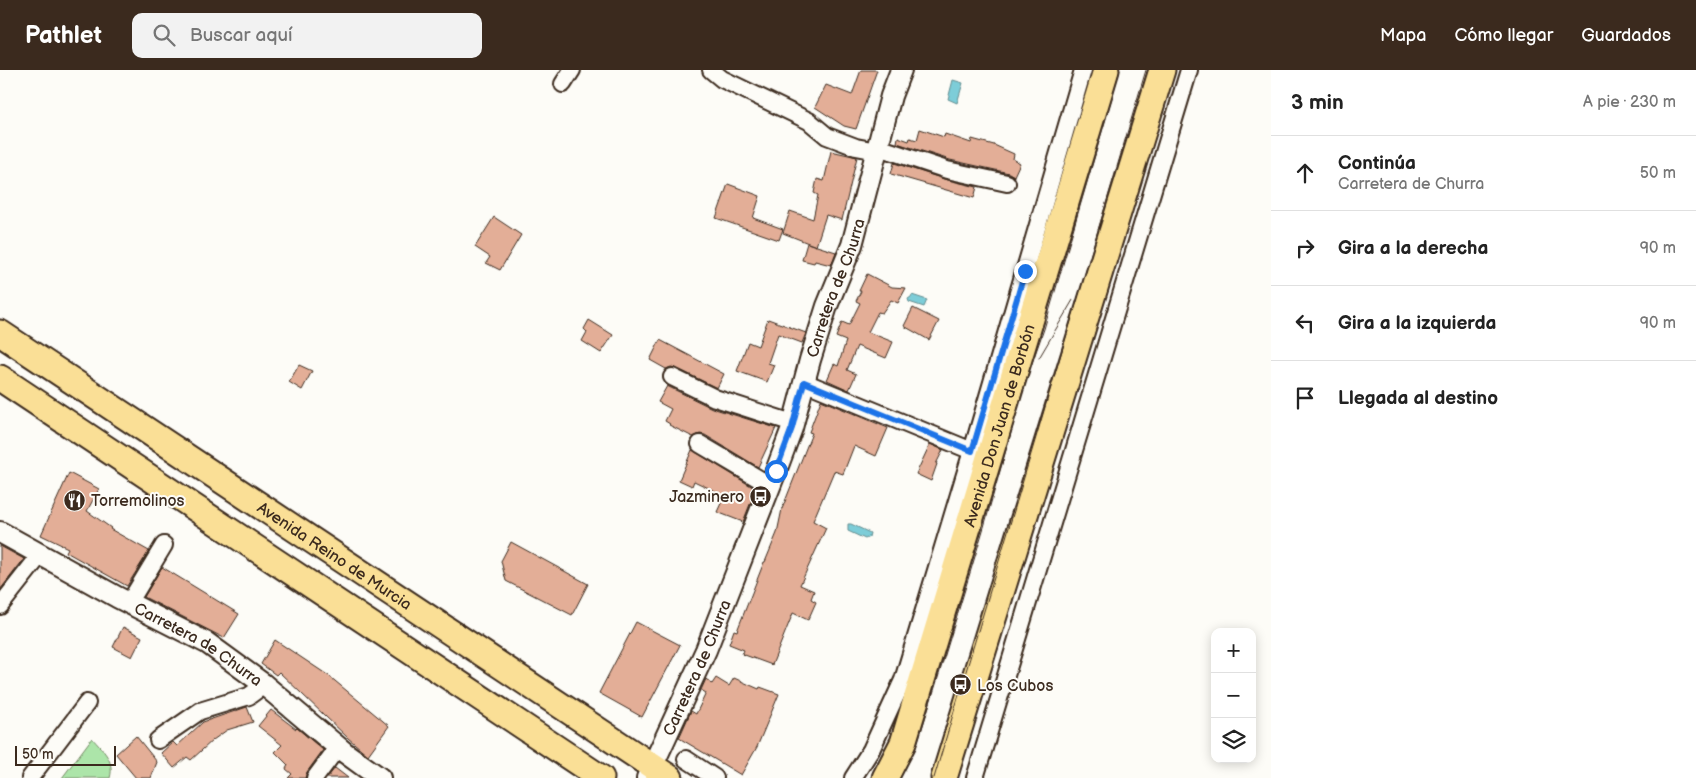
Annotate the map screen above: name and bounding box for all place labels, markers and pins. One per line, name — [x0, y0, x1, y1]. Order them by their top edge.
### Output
bus stop icon: Jazminero — [748, 484, 772, 508]
restaurant icon: Torremolinos — [63, 488, 87, 512]
place label: Jazminero — [669, 488, 744, 507]
place label: Torremolinos — [91, 492, 184, 511]
bus stop icon: Los Cubos — [949, 673, 973, 697]
place label: Los Cubos — [977, 677, 1053, 696]

